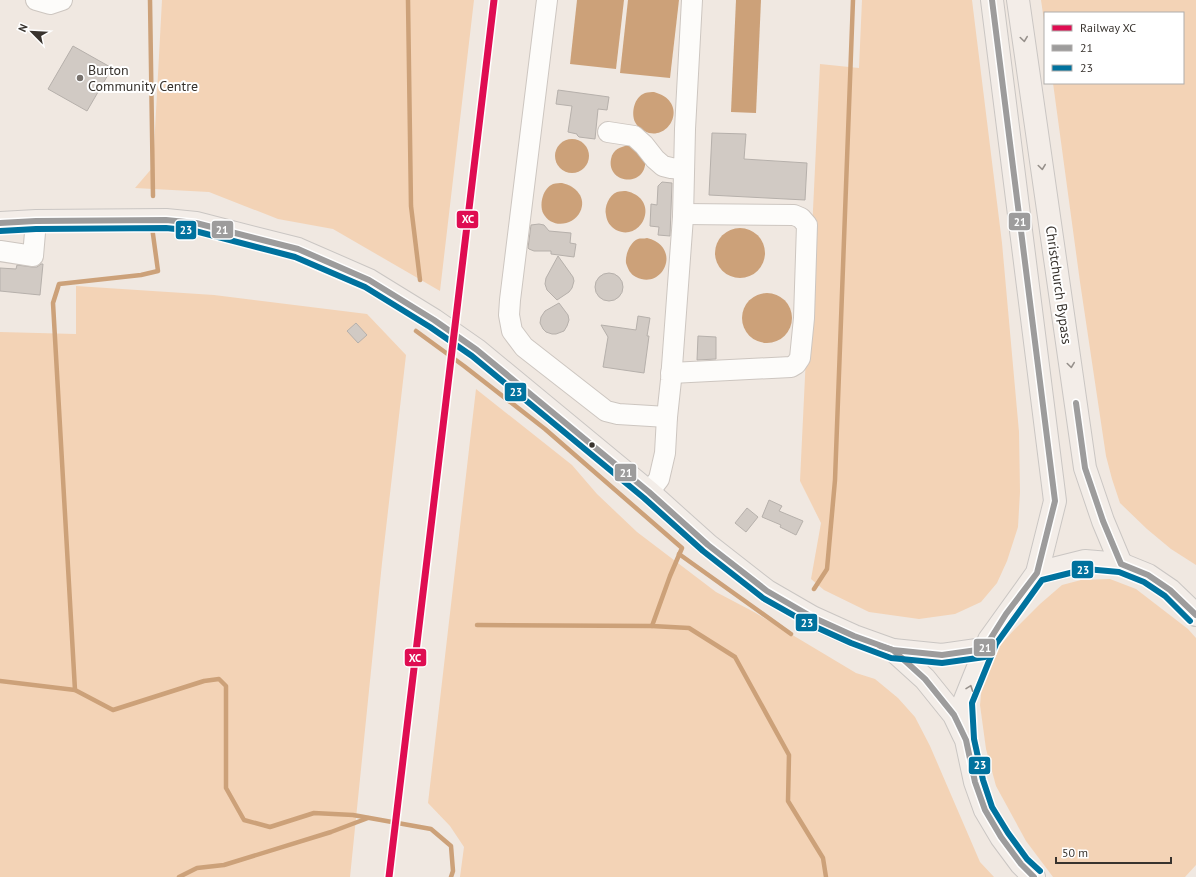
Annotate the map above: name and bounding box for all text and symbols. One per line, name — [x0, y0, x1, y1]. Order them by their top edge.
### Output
north arrow — [12, 12, 52, 52]
legend — [1044, 12, 1184, 84]
text: Railway XC — [1080, 20, 1136, 35]
text: N — [15, 22, 31, 34]
one-way arrow — [1019, 36, 1028, 42]
text: 21 — [1080, 40, 1093, 55]
text: 23 — [1080, 60, 1093, 75]
place label: Burton Community Centre — [88, 61, 198, 95]
marker: Burton Community Centre — [75, 73, 85, 83]
one-way arrow — [1037, 164, 1046, 170]
line badge: XC — [456, 210, 479, 229]
text: XC — [462, 212, 474, 226]
line badge: 21 — [1008, 212, 1031, 231]
text: 21 — [1014, 215, 1026, 229]
line badge: 23 — [175, 220, 197, 240]
line badge: 21 — [211, 220, 234, 239]
text: 23 — [180, 223, 192, 237]
text: 21 — [216, 223, 228, 237]
street label: Christchurch Bypass — [1042, 225, 1076, 346]
one-way arrow — [1066, 362, 1075, 368]
line badge: 23 — [504, 382, 527, 402]
text: 23 — [510, 385, 522, 399]
unlabelled marker — [587, 440, 597, 450]
line badge: 21 — [614, 463, 637, 482]
text: 21 — [620, 466, 632, 480]
line badge: 23 — [1071, 560, 1094, 579]
text: 23 — [1077, 563, 1089, 577]
line badge: 23 — [795, 613, 818, 632]
text: 23 — [801, 616, 813, 630]
line badge: 21 — [973, 638, 996, 657]
text: 21 — [979, 641, 991, 655]
line badge: XC — [404, 648, 427, 667]
text: XC — [409, 651, 421, 665]
one-way arrow — [965, 685, 973, 692]
line badge: 23 — [968, 756, 991, 775]
text: 23 — [974, 758, 986, 772]
scale bar — [1056, 839, 1171, 865]
text: 50 m — [1062, 845, 1088, 860]

